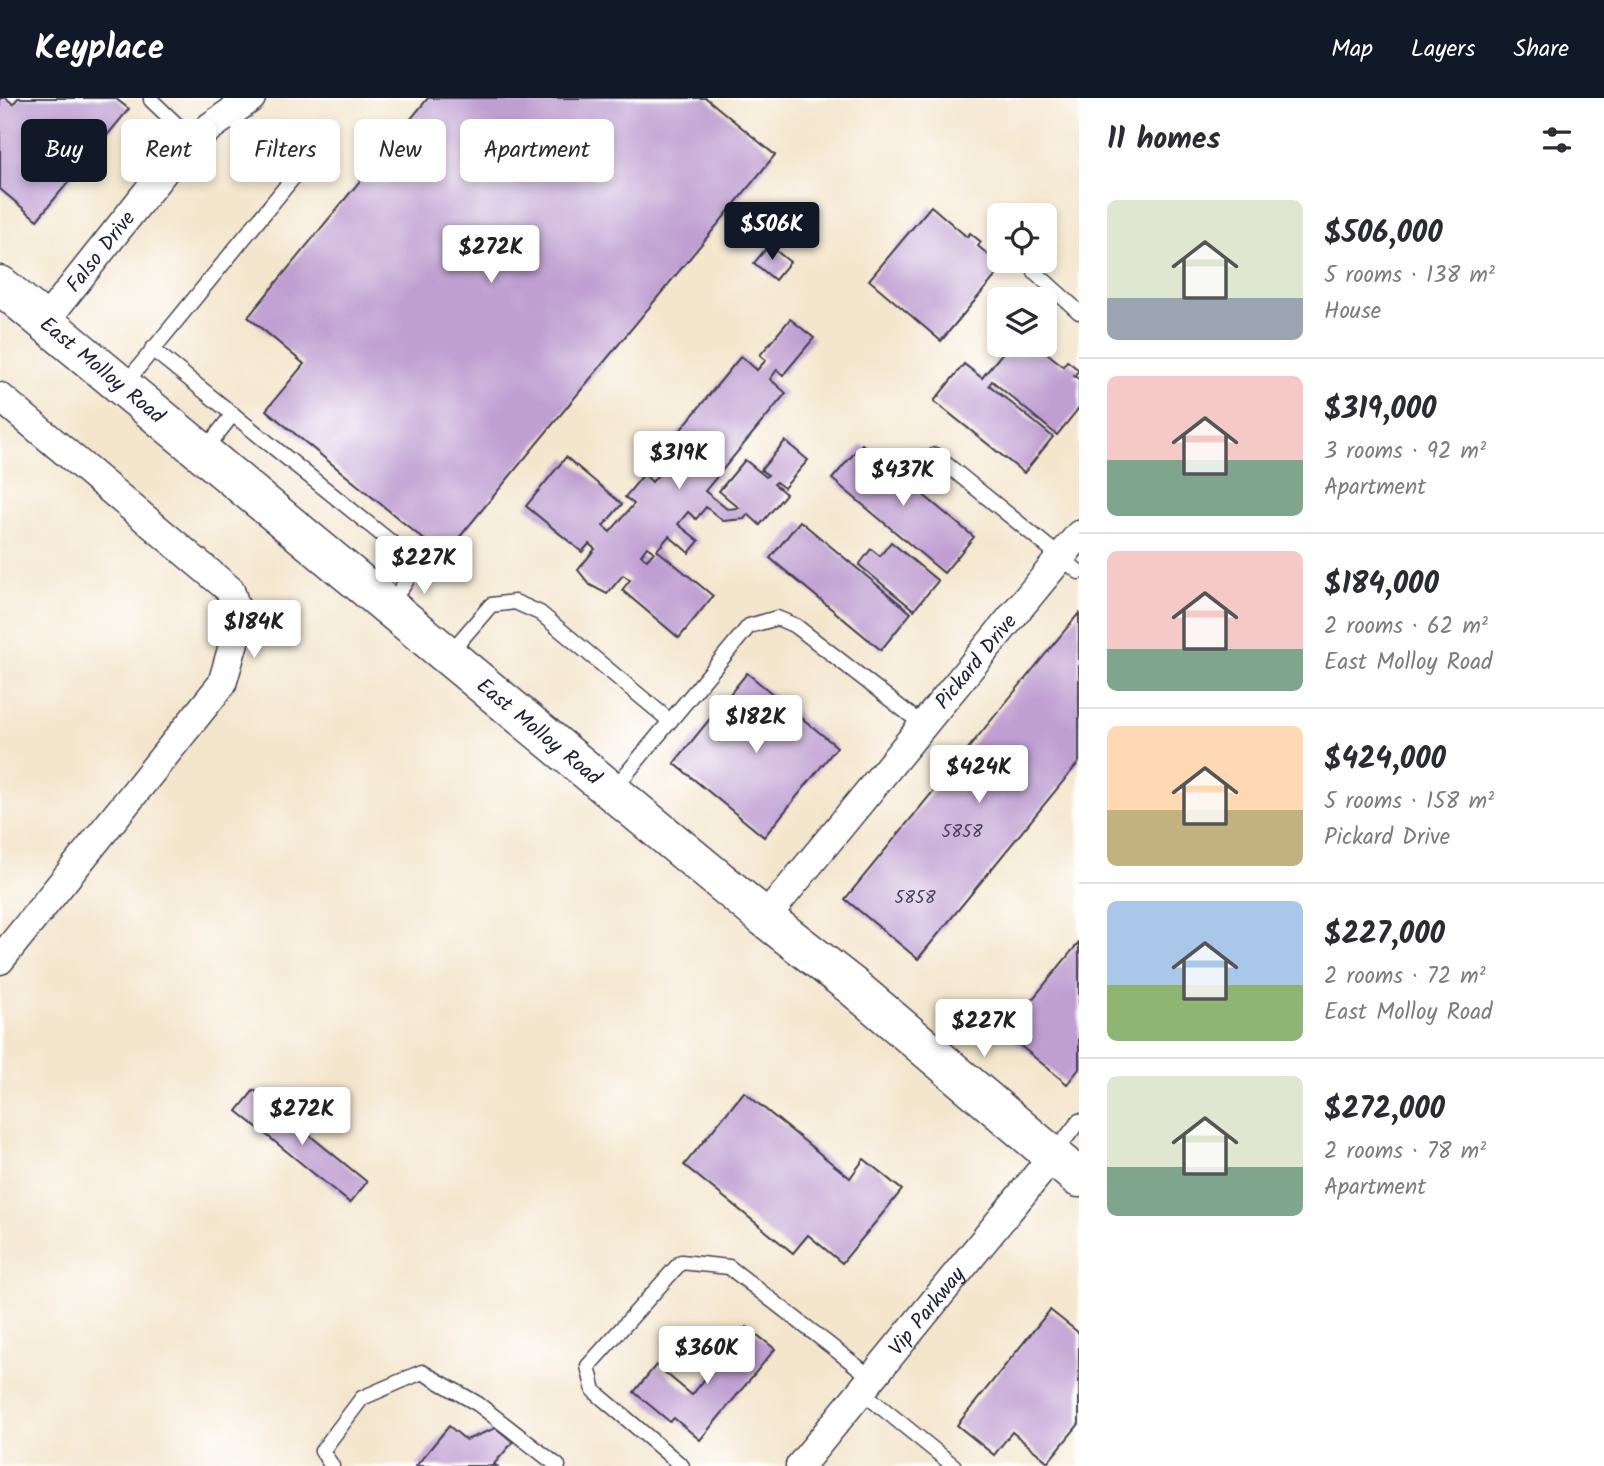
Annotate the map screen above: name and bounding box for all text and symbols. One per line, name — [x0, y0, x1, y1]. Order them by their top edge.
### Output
text: Keyplace — [35, 23, 164, 76]
text: Map — [1331, 30, 1373, 69]
text: Layers — [1411, 30, 1475, 69]
text: Share — [1513, 30, 1569, 69]
text: 11 homes — [1107, 116, 1220, 164]
chip: Buy — [21, 119, 107, 182]
chip: Rent — [121, 119, 216, 182]
chip: Filters — [230, 119, 340, 182]
chip: New — [354, 119, 446, 182]
chip: Apartment — [460, 119, 614, 182]
icon: filters — [1538, 121, 1576, 159]
pin: $506K — [723, 202, 821, 262]
map controls — [987, 203, 1057, 357]
button: locate — [987, 203, 1057, 273]
street label: Falso Drive — [59, 204, 145, 300]
text: $506K — [740, 207, 804, 243]
text: $506,000 — [1324, 210, 1443, 258]
pin: $272K — [442, 226, 540, 285]
icon: home — [1163, 228, 1247, 312]
text: $272K — [458, 230, 524, 266]
text: 5 rooms · 138 m² — [1324, 258, 1495, 294]
button: layers — [987, 287, 1057, 357]
text: House — [1324, 294, 1381, 330]
street label: East Molloy Road — [32, 309, 172, 433]
text: $319,000 — [1324, 386, 1436, 434]
icon: home — [1163, 404, 1247, 488]
pin: $319K — [630, 432, 728, 491]
text: 3 rooms · 92 m² — [1324, 434, 1486, 470]
text: $319K — [650, 436, 708, 472]
pin: $437K — [854, 448, 952, 508]
text: $437K — [871, 453, 935, 489]
text: Apartment — [1324, 470, 1426, 506]
pin: $227K — [375, 536, 473, 596]
text: $227K — [391, 541, 457, 577]
text: $184,000 — [1324, 561, 1439, 609]
icon: home — [1163, 579, 1247, 663]
pin: $184K — [205, 601, 303, 660]
text: $184K — [224, 605, 284, 641]
street label: Pickard Drive — [927, 607, 1026, 717]
text: 2 rooms · 62 m² — [1324, 609, 1488, 645]
text: East Molloy Road — [1324, 645, 1493, 681]
street label: East Molloy Road — [469, 671, 609, 795]
pin: $182K — [707, 696, 805, 755]
text: $182K — [725, 700, 787, 736]
text: $424,000 — [1324, 736, 1446, 784]
pin: $424K — [930, 746, 1028, 805]
text: $424K — [946, 750, 1012, 786]
icon: home — [1163, 754, 1247, 838]
text: 5 rooms · 158 m² — [1324, 784, 1494, 820]
house number: 5858 — [941, 818, 983, 847]
text: Pickard Drive — [1324, 820, 1450, 856]
house number: 5858 — [894, 884, 936, 913]
text: $227,000 — [1324, 911, 1445, 959]
icon: home — [1163, 929, 1247, 1013]
text: 2 rooms · 72 m² — [1324, 959, 1486, 995]
text: East Molloy Road — [1324, 995, 1493, 1031]
pin: $227K — [935, 1000, 1033, 1059]
text: $227K — [951, 1004, 1017, 1040]
text: $272,000 — [1324, 1086, 1445, 1134]
pin: $272K — [253, 1088, 351, 1147]
text: $272K — [269, 1092, 335, 1128]
icon: home — [1163, 1104, 1247, 1188]
text: 2 rooms · 78 m² — [1324, 1134, 1486, 1170]
text: Apartment — [1324, 1170, 1426, 1206]
street label: Vip Parkway — [881, 1260, 974, 1364]
pin: $360K — [658, 1326, 756, 1386]
text: $360K — [675, 1331, 739, 1367]

